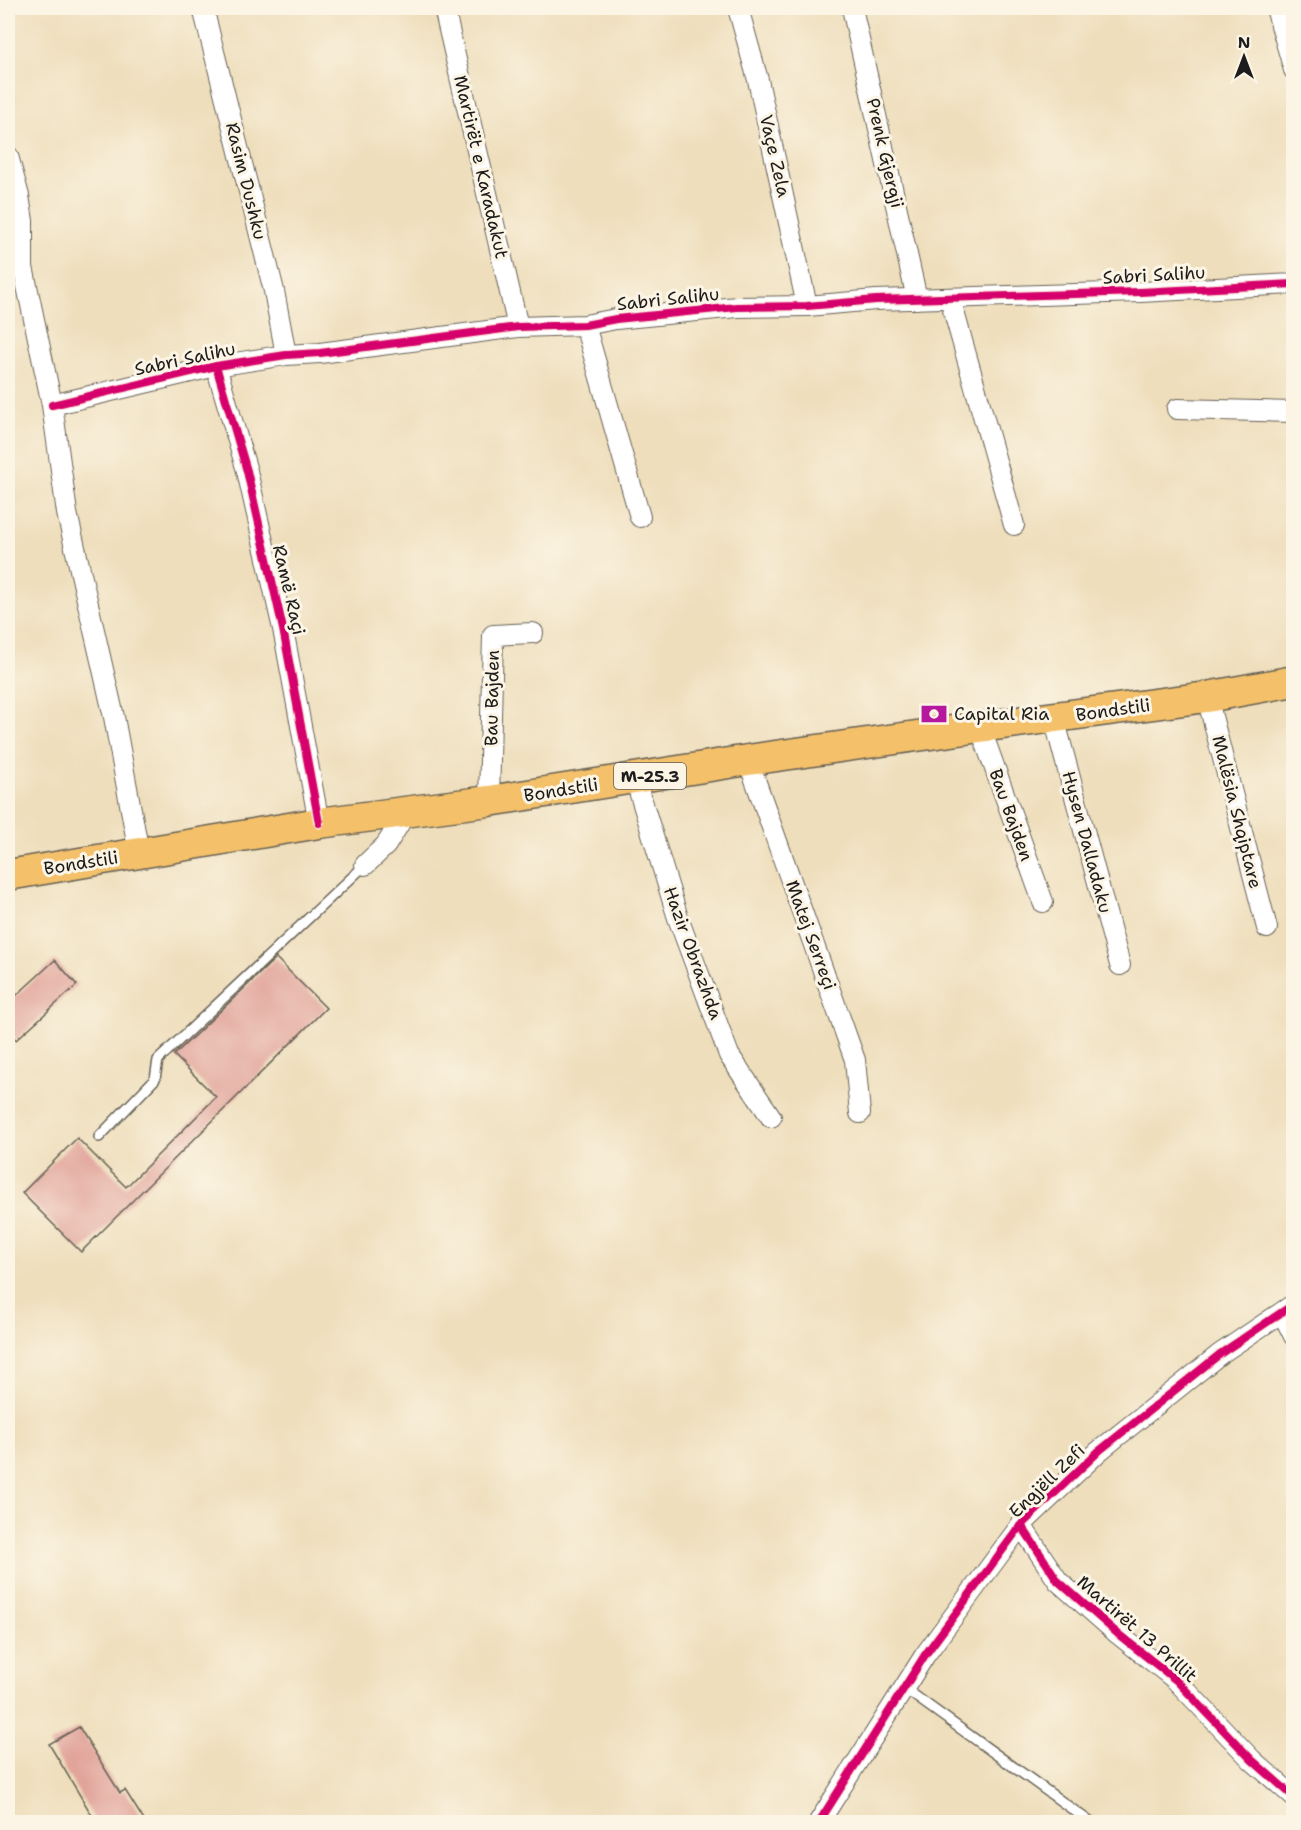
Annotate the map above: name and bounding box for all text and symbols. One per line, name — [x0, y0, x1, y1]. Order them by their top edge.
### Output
north arrow — [1214, 27, 1274, 87]
text: N — [1238, 32, 1250, 53]
street label: Martirët e Karadakut — [448, 73, 514, 261]
street label: Prenk Gjergji — [861, 96, 909, 210]
street label: Vaçe Zela — [754, 113, 796, 199]
street label: Rasim Dushku — [220, 120, 272, 242]
street label: Sabri Salihu — [1102, 260, 1206, 290]
street label: Sabri Salihu — [616, 282, 720, 316]
street label: Sabri Salihu — [132, 337, 238, 381]
street label: Ramë Raçi — [267, 543, 311, 637]
street label: Bau Bajden — [479, 650, 505, 746]
street label: Bondstili — [1074, 693, 1152, 727]
bank icon: Capital Ria — [919, 699, 949, 729]
place label: Capital Ria — [954, 702, 1049, 726]
street label: Malësia Shqiptare — [1206, 733, 1268, 891]
road number: M-25.3 — [614, 763, 686, 789]
street label: Bau Bajden — [983, 766, 1039, 864]
street label: Hysen Dalladaku — [1056, 768, 1118, 916]
street label: Bondstili — [522, 772, 600, 808]
street label: Bondstili — [42, 845, 120, 881]
street label: Matej Serreçi — [780, 877, 842, 993]
street label: Hazir Obrazhda — [658, 883, 728, 1023]
street label: Engjëll Zefi — [1004, 1439, 1090, 1523]
street label: Martirët 13 Prillit — [1072, 1570, 1202, 1688]

